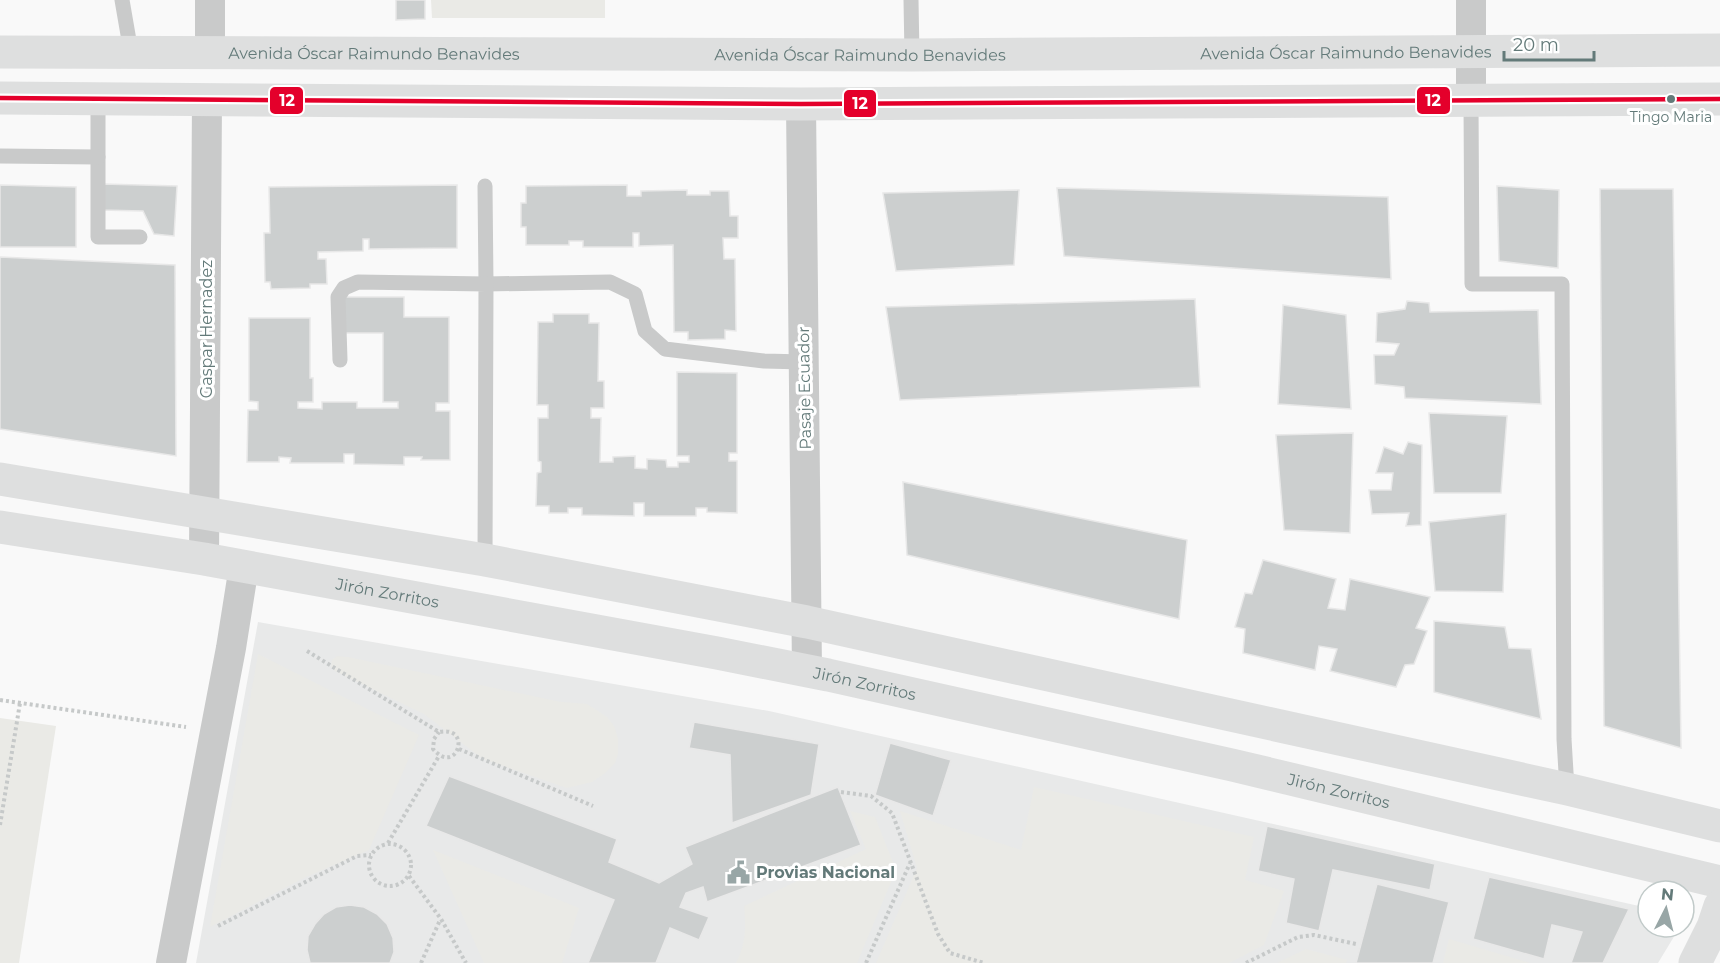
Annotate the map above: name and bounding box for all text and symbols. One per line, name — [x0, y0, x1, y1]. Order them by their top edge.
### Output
scale bar — [1504, 24, 1594, 62]
text: 20 m — [1513, 34, 1559, 56]
street label: Avenida Óscar Raimundo Benavides — [1200, 42, 1492, 63]
street label: Avenida Óscar Raimundo Benavides — [228, 44, 520, 64]
street label: Avenida Óscar Raimundo Benavides — [714, 45, 1006, 65]
line badge: 12 — [269, 86, 304, 115]
line badge: 12 — [1416, 86, 1451, 115]
line badge: 12 — [843, 89, 877, 118]
text: 12 — [279, 91, 295, 110]
text: 12 — [1425, 91, 1441, 110]
marker: Tingo Maria — [1665, 93, 1677, 105]
text: 12 — [852, 94, 868, 113]
place label: Tingo Maria — [1630, 108, 1712, 126]
street label: Gaspar Hernadez — [197, 260, 216, 398]
street label: Pasaje Ecuador — [794, 326, 815, 450]
street label: Jirón Zorritos — [333, 574, 441, 612]
street label: Jirón Zorritos — [811, 663, 918, 704]
street label: Jirón Zorritos — [1285, 769, 1392, 813]
public building icon: Provias Nacional — [725, 859, 751, 885]
place label: Provias Nacional — [756, 863, 895, 882]
north arrow — [1636, 879, 1696, 939]
text: N — [1660, 884, 1675, 905]

